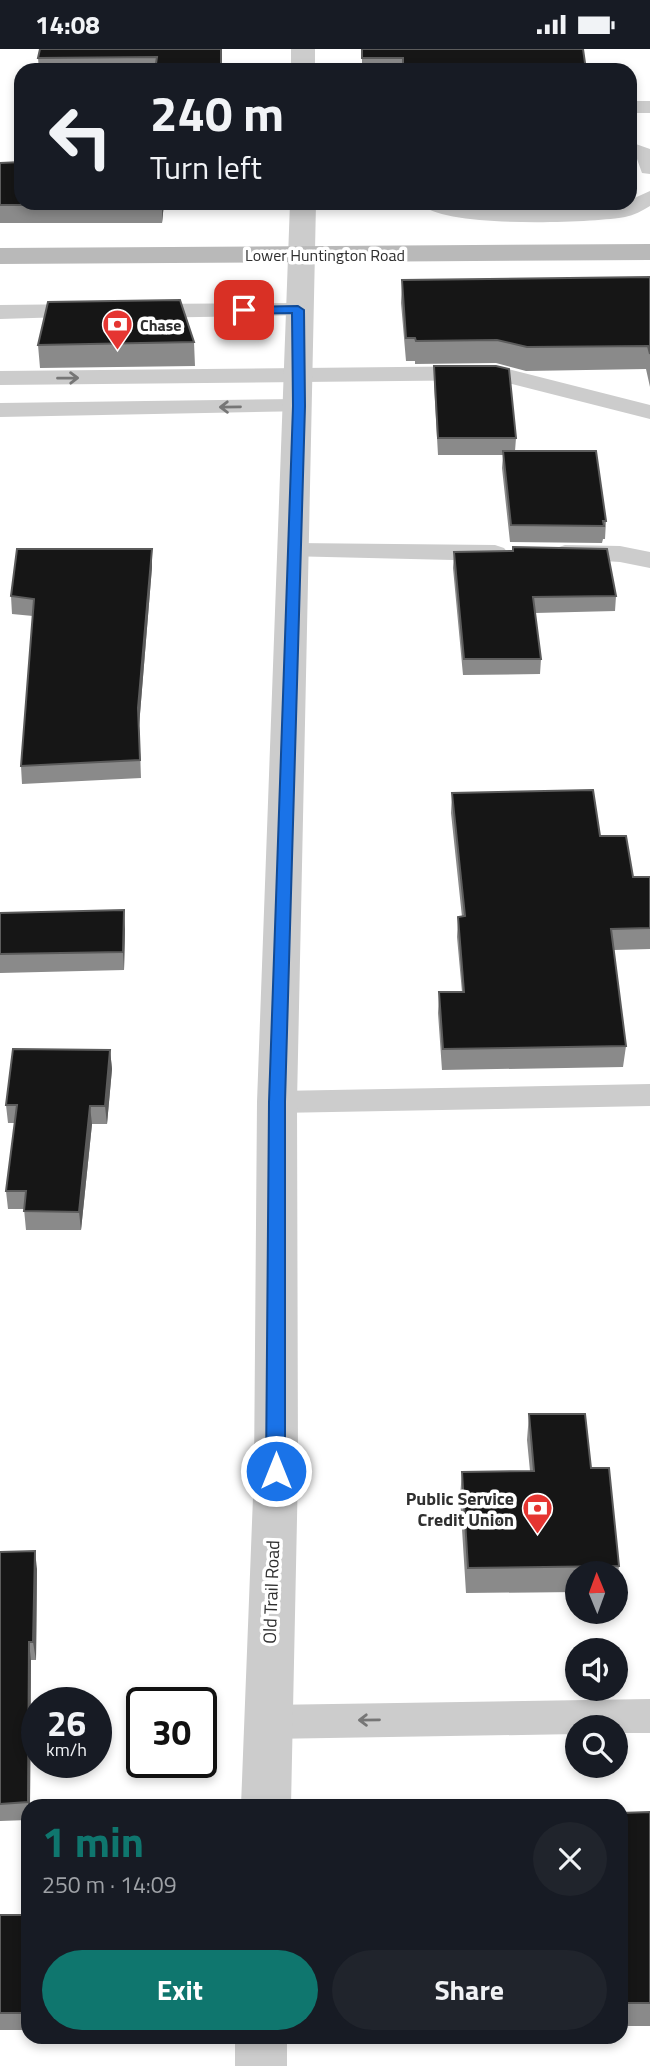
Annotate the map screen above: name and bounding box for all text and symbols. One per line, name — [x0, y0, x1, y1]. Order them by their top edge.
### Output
text: 14:08 — [35, 5, 100, 44]
text: 240 m — [150, 75, 284, 150]
icon: left — [35, 91, 126, 182]
text: Turn left — [150, 143, 262, 191]
street label: Lower Huntington Road — [245, 243, 405, 267]
pin — [214, 280, 274, 340]
icon: arrive — [225, 291, 263, 329]
bank icon: Chase — [100, 308, 134, 352]
place label: Chase — [140, 313, 181, 337]
one-way arrow — [56, 371, 79, 385]
one-way arrow — [219, 400, 242, 414]
position arrow — [239, 1434, 313, 1508]
place label: Public Service Credit Union — [406, 1485, 514, 1533]
bank icon: Public Service Credit Union — [520, 1491, 554, 1535]
street label: Old Trail Road — [256, 1540, 286, 1644]
north arrow — [565, 1561, 628, 1624]
map controls — [565, 1561, 628, 1778]
button: sound — [565, 1638, 628, 1701]
speed limit sign: 30 — [126, 1687, 217, 1778]
text: 26 — [47, 1696, 86, 1750]
one-way arrow — [358, 1713, 381, 1727]
button: search — [565, 1715, 628, 1778]
text: km/h — [46, 1736, 87, 1763]
text: 1 min — [42, 1809, 144, 1873]
button: close — [533, 1822, 607, 1896]
text: 250 m · 14:09 — [42, 1867, 177, 1902]
button: Exit — [42, 1950, 318, 2030]
button: Share — [332, 1950, 607, 2030]

